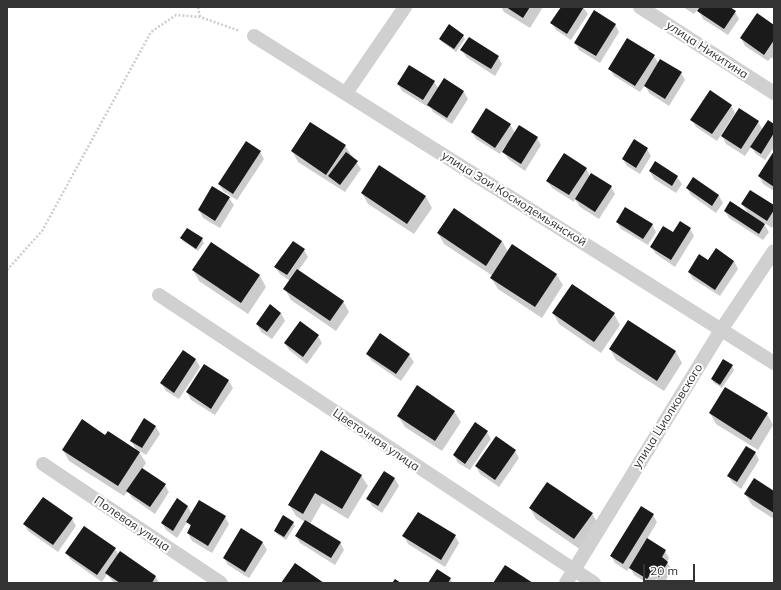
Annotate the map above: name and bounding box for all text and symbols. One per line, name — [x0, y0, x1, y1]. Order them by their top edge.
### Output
street label: улица Никитина — [663, 18, 751, 82]
street label: улица Зои Космодемьянской — [439, 148, 589, 250]
street label: улица Циолковского — [630, 361, 706, 471]
street label: Цветочная улица — [330, 406, 422, 474]
street label: Полевая улица — [91, 493, 173, 555]
scale bar — [645, 556, 697, 582]
text: 20 m — [650, 563, 678, 578]

